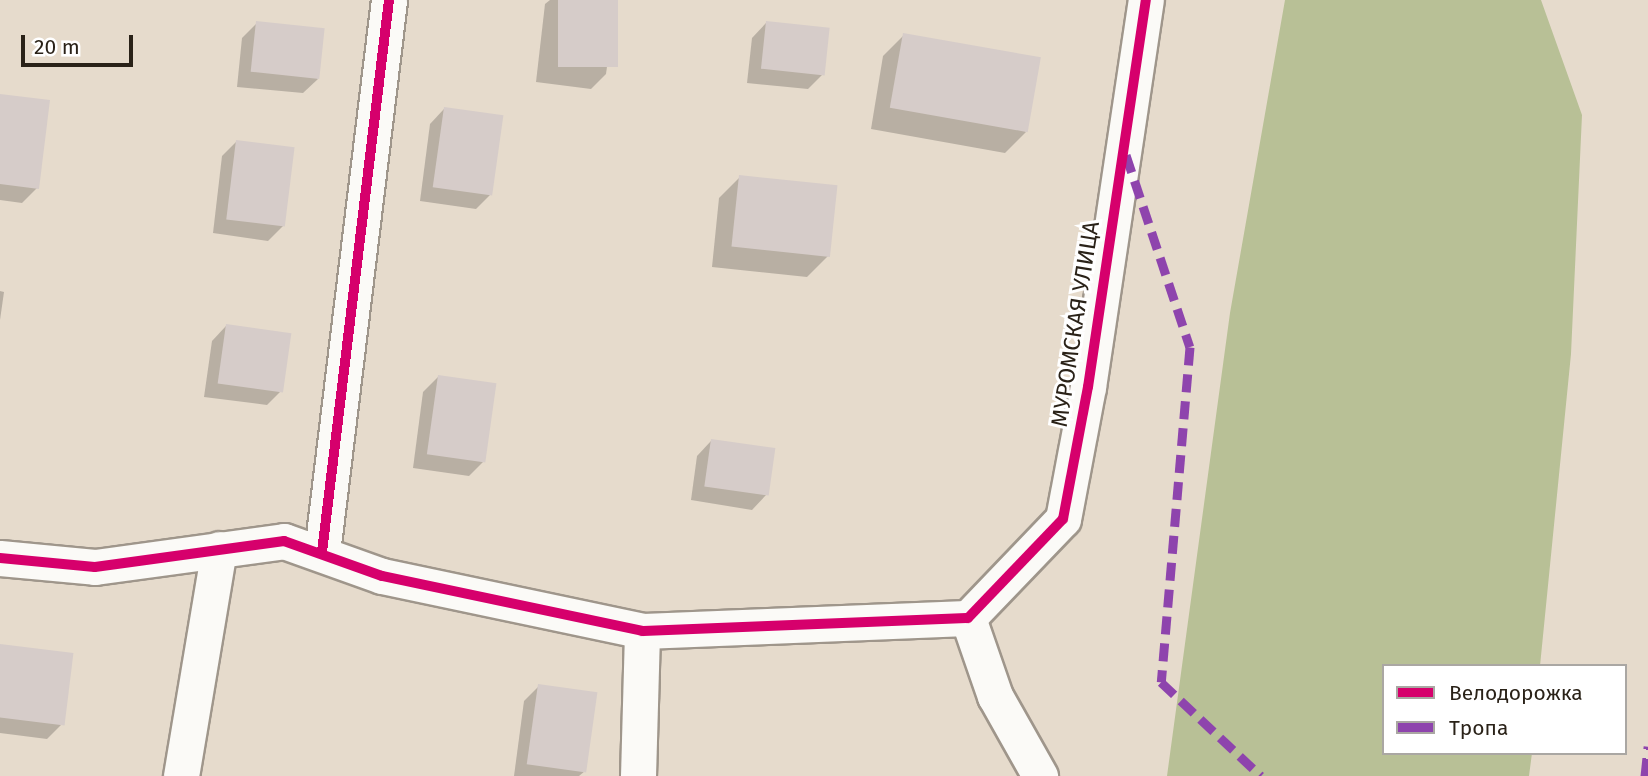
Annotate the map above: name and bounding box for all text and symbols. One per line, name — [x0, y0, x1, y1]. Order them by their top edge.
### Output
scale bar — [24, 21, 136, 65]
text: 20 m — [34, 34, 80, 60]
street label: МУРОМСКАЯ УЛИЦА — [1045, 219, 1105, 429]
legend — [1382, 664, 1627, 755]
text: Велодорожка — [1449, 680, 1583, 706]
text: Тропа — [1449, 715, 1508, 741]

